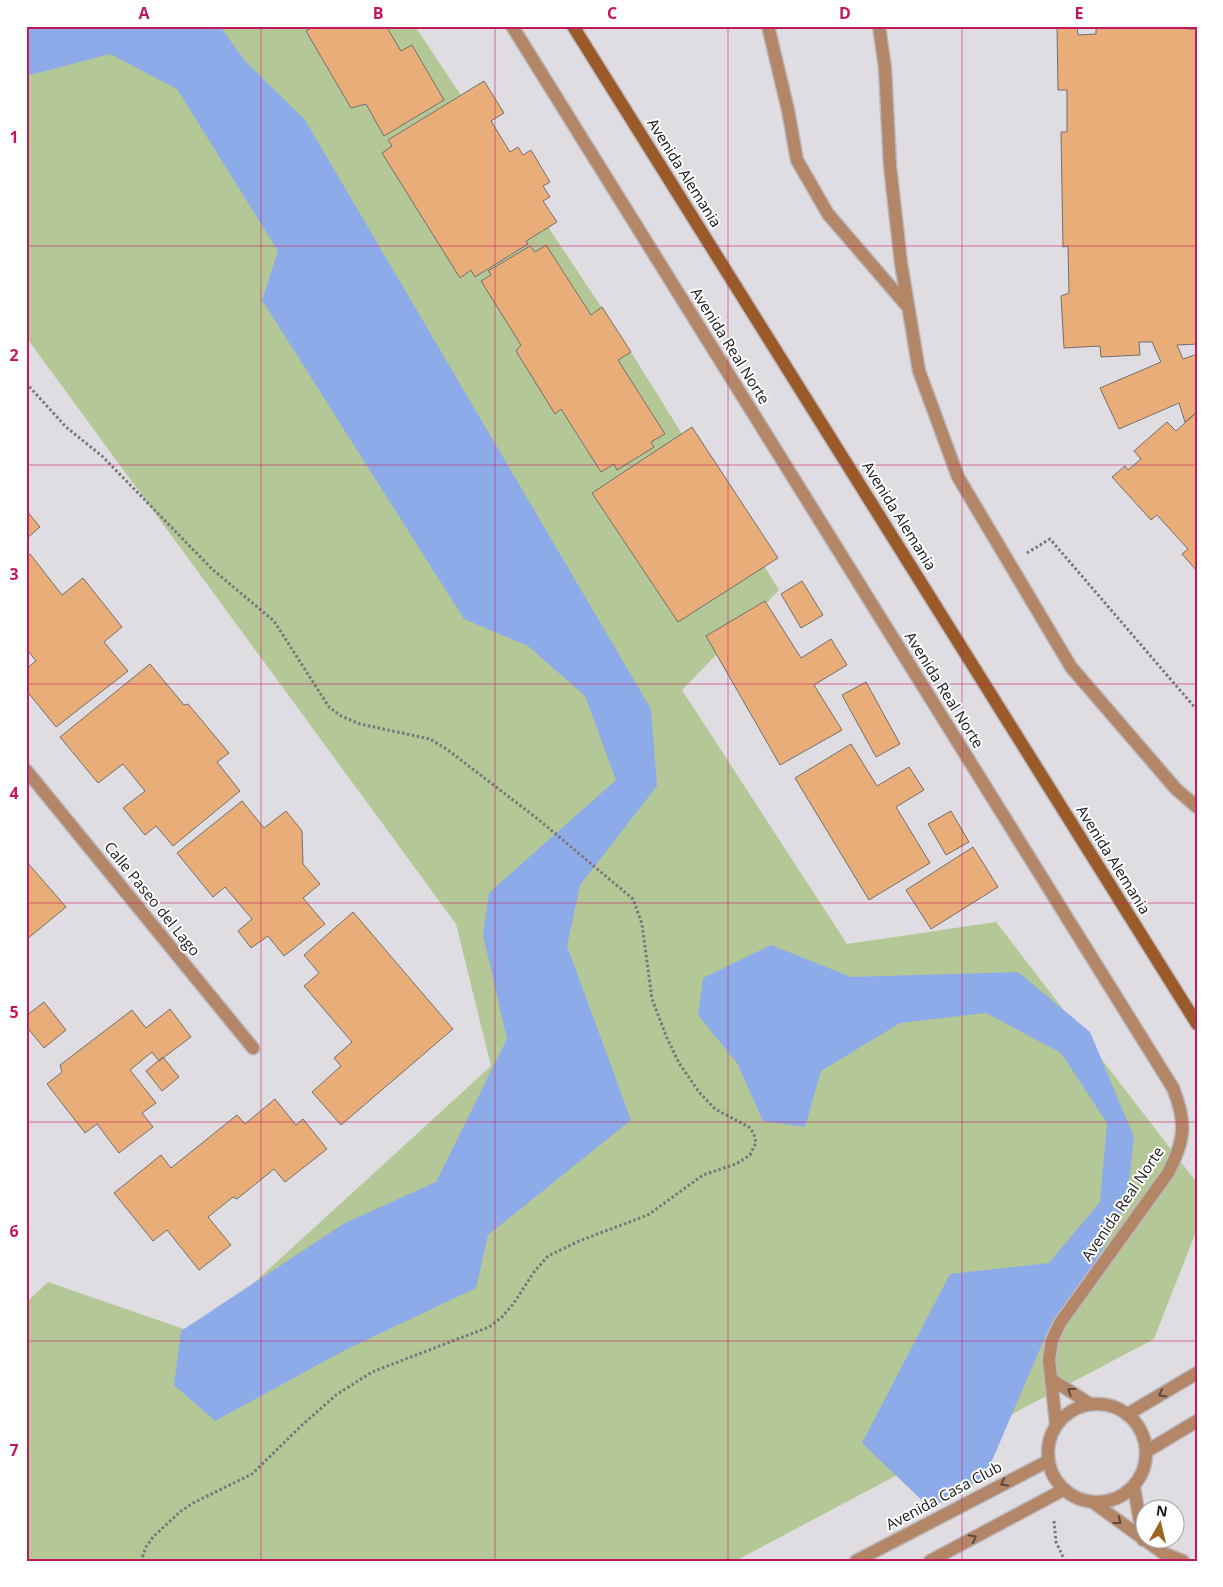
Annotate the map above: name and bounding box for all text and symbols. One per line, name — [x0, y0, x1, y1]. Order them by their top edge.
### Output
text: A — [138, 2, 150, 24]
text: B — [373, 2, 383, 24]
text: C — [607, 2, 617, 24]
text: D — [839, 2, 851, 24]
text: E — [1075, 2, 1084, 24]
street label: Avenida Alemania — [643, 114, 726, 231]
text: 1 — [9, 126, 19, 148]
street label: Avenida Real Norte — [687, 283, 775, 407]
text: 2 — [9, 344, 19, 366]
street label: Avenida Alemania — [858, 457, 941, 574]
text: 3 — [9, 563, 19, 585]
street label: Avenida Real Norte — [901, 627, 989, 751]
text: 4 — [9, 782, 19, 804]
street label: Avenida Alemania — [1072, 801, 1155, 918]
street label: Calle Paseo del Lago — [100, 837, 205, 960]
text: 5 — [9, 1001, 19, 1023]
street label: Avenida Real Norte — [1076, 1142, 1168, 1264]
text: 6 — [9, 1220, 19, 1242]
one-way arrow — [1159, 1387, 1168, 1397]
one-way arrow — [1067, 1388, 1076, 1398]
text: 7 — [9, 1439, 19, 1461]
street label: Avenida Casa Club — [882, 1456, 1005, 1534]
one-way arrow — [1001, 1477, 1010, 1487]
north arrow — [1136, 1500, 1186, 1550]
text: N — [1155, 1500, 1169, 1521]
one-way arrow — [1112, 1516, 1121, 1524]
one-way arrow — [968, 1534, 977, 1544]

